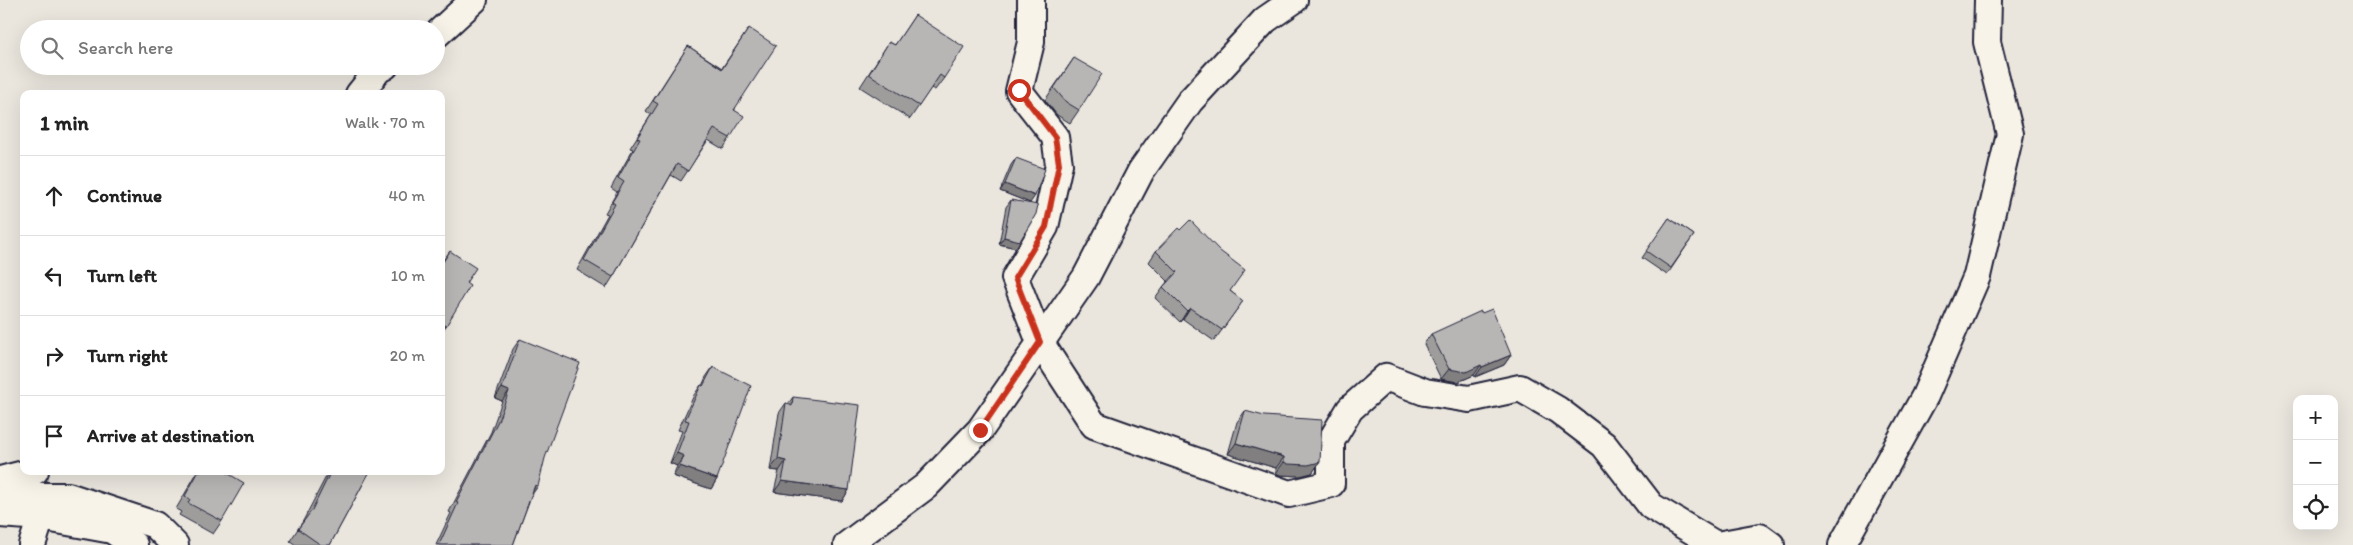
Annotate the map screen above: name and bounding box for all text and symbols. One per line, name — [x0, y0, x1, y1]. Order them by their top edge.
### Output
search box — [20, 20, 445, 75]
icon: search — [38, 34, 66, 62]
text: Search here — [78, 36, 173, 59]
route start — [1008, 79, 1031, 102]
text: 1 min — [40, 110, 89, 135]
text: Walk · 70 m — [345, 113, 425, 132]
icon: ahead — [40, 182, 68, 210]
text: Continue — [87, 184, 162, 207]
text: 40 m — [388, 186, 425, 205]
icon: left — [40, 262, 68, 290]
text: Turn left — [87, 264, 157, 287]
text: 10 m — [391, 266, 425, 285]
icon: right — [40, 342, 68, 370]
text: Turn right — [87, 344, 168, 367]
text: 20 m — [390, 346, 425, 365]
map controls — [2293, 395, 2338, 530]
button: + — [2293, 395, 2338, 440]
route end — [969, 419, 992, 442]
icon: arrive — [40, 422, 68, 450]
text: Arrive at destination — [87, 424, 254, 447]
button: − — [2293, 440, 2338, 485]
button: locate — [2293, 485, 2338, 530]

